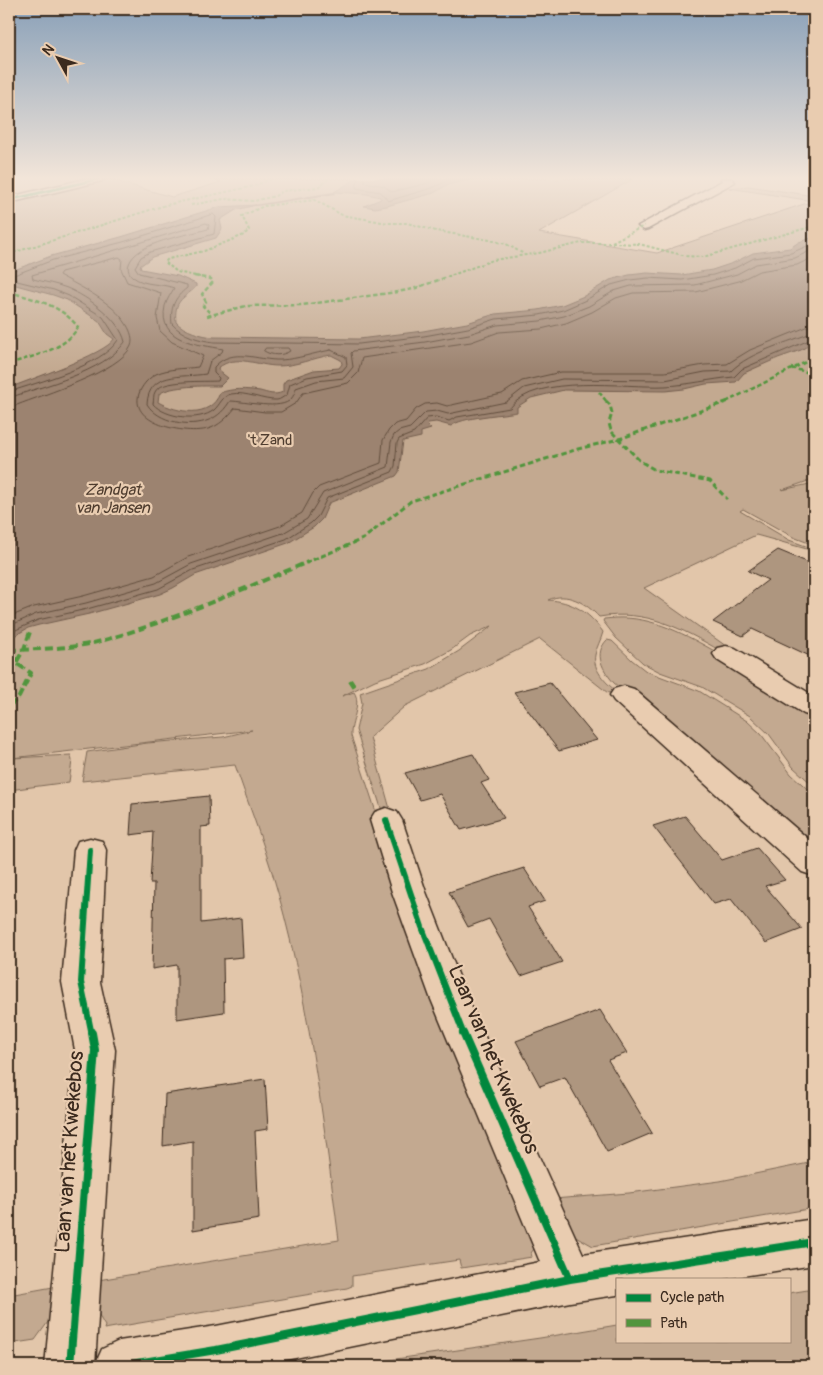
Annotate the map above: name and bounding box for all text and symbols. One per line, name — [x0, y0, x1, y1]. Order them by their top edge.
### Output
north arrow — [32, 32, 82, 82]
text: N — [39, 41, 58, 59]
park label: 't Zand — [248, 431, 292, 450]
water label: Zandgat van Jansen — [76, 480, 151, 518]
street label: Laan van het Kwekebos — [442, 961, 546, 1158]
street label: Laan van het Kwekebos — [49, 1049, 90, 1254]
legend — [616, 1278, 790, 1342]
text: Cycle path — [660, 1288, 724, 1307]
text: Path — [660, 1314, 687, 1333]

